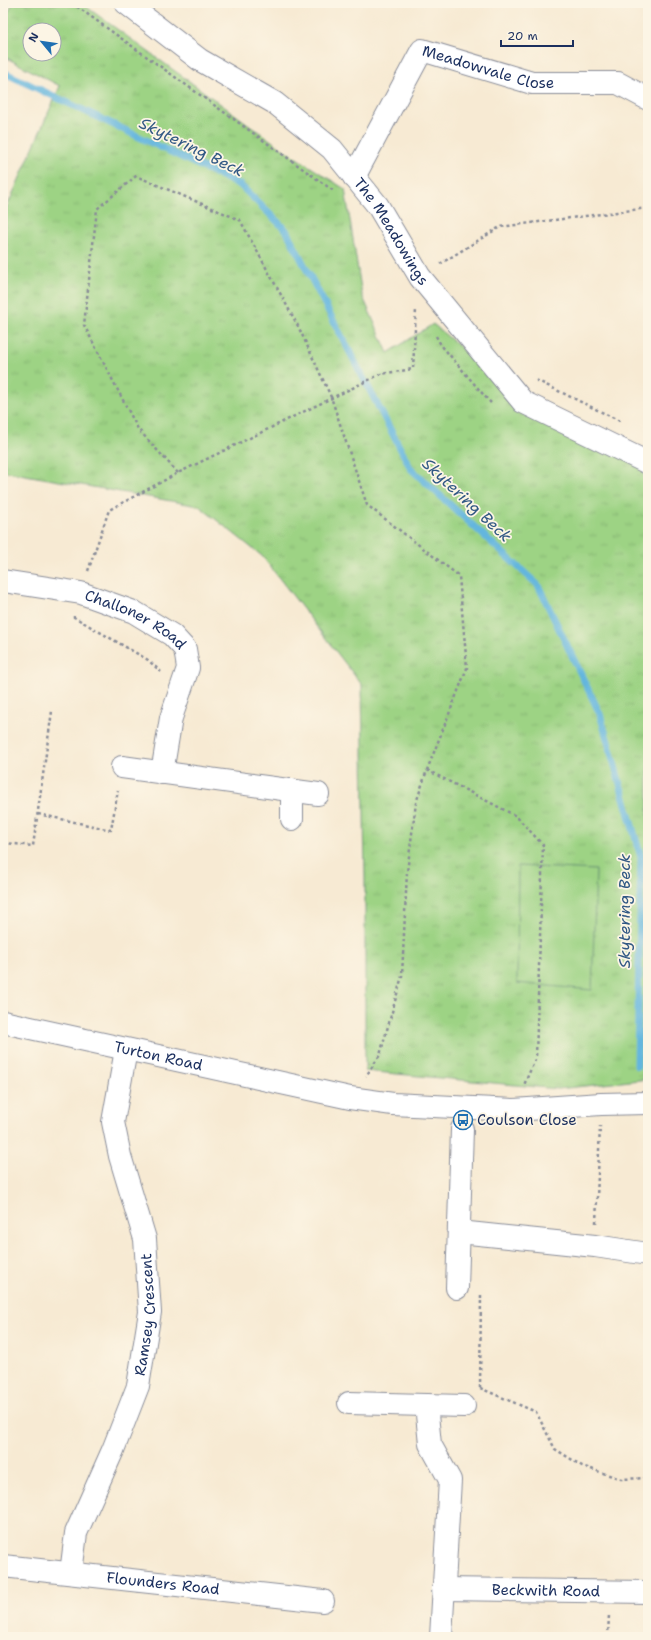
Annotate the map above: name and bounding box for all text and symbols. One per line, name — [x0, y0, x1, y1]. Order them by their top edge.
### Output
north arrow — [22, 22, 62, 62]
scale bar — [501, 22, 573, 48]
text: 20 m — [507, 28, 538, 44]
text: N — [25, 30, 43, 45]
street label: Meadowvale Close — [420, 41, 554, 93]
water label: Skytering Beck — [136, 112, 248, 182]
street label: The Meadowings — [349, 174, 433, 290]
water label: Skytering Beck — [418, 453, 516, 547]
street label: Challoner Road — [82, 585, 191, 654]
water label: Skytering Beck — [614, 854, 635, 968]
street label: Turton Road — [112, 1037, 205, 1076]
bus stop icon: Coulson Close — [452, 1109, 474, 1131]
place label: Coulson Close — [477, 1110, 577, 1130]
street label: Ramsey Crescent — [130, 1253, 160, 1377]
street label: Flounders Road — [105, 1567, 221, 1600]
street label: Beckwith Road — [492, 1580, 601, 1601]

